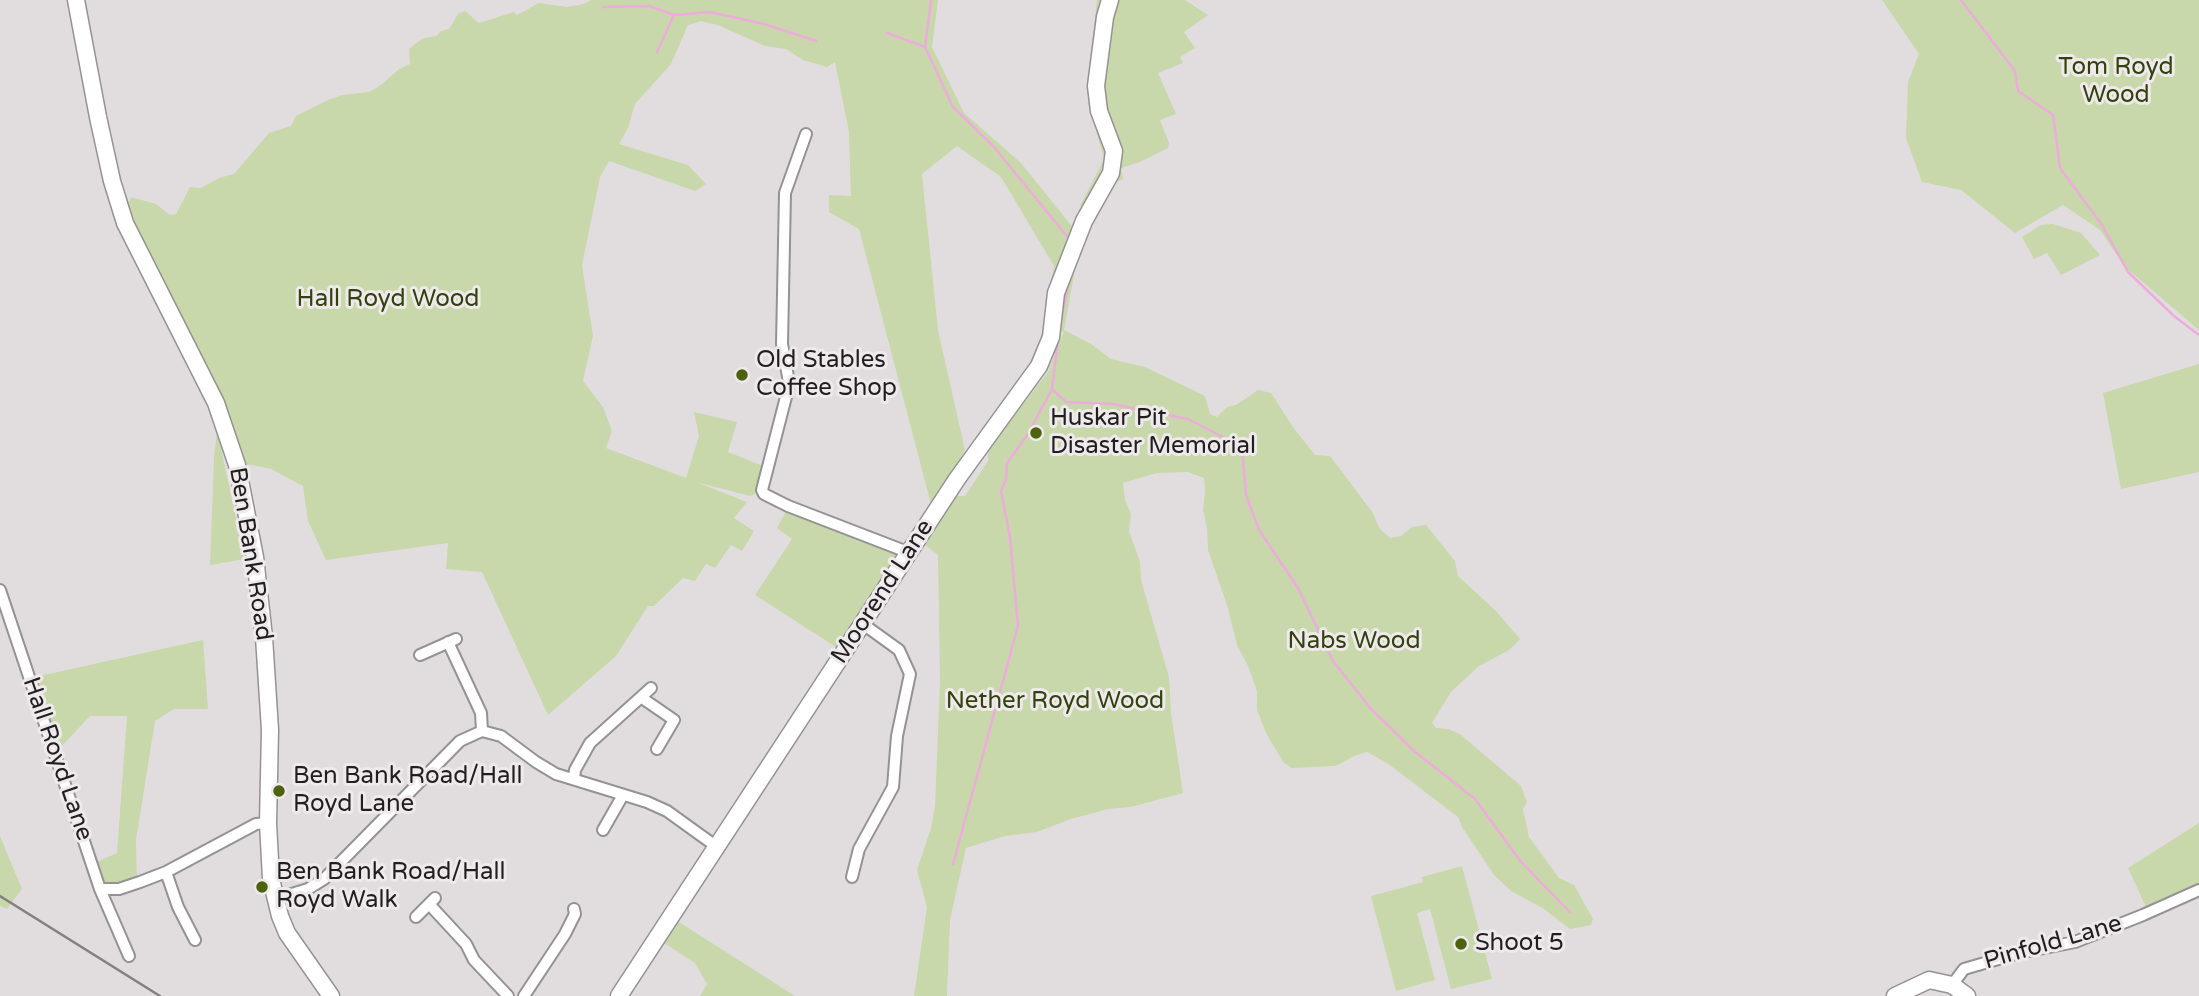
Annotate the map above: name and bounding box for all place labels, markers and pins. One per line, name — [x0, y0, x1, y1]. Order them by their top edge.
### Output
place label: Old Stables Coffee Shop — [756, 347, 897, 403]
marker: Old Stables Coffee Shop — [734, 367, 750, 383]
place label: Huskar Pit Disaster Memorial — [1050, 405, 1256, 461]
marker: Huskar Pit Disaster Memorial — [1028, 425, 1044, 441]
place label: Ben Bank Road/Hall Royd Lane — [293, 763, 523, 819]
marker: Ben Bank Road/Hall Royd Lane — [271, 783, 287, 799]
place label: Ben Bank Road/Hall Royd Walk — [276, 859, 506, 915]
marker: Ben Bank Road/Hall Royd Walk — [254, 879, 270, 895]
place label: Shoot 5 — [1475, 930, 1564, 958]
marker: Shoot 5 — [1453, 936, 1469, 952]

